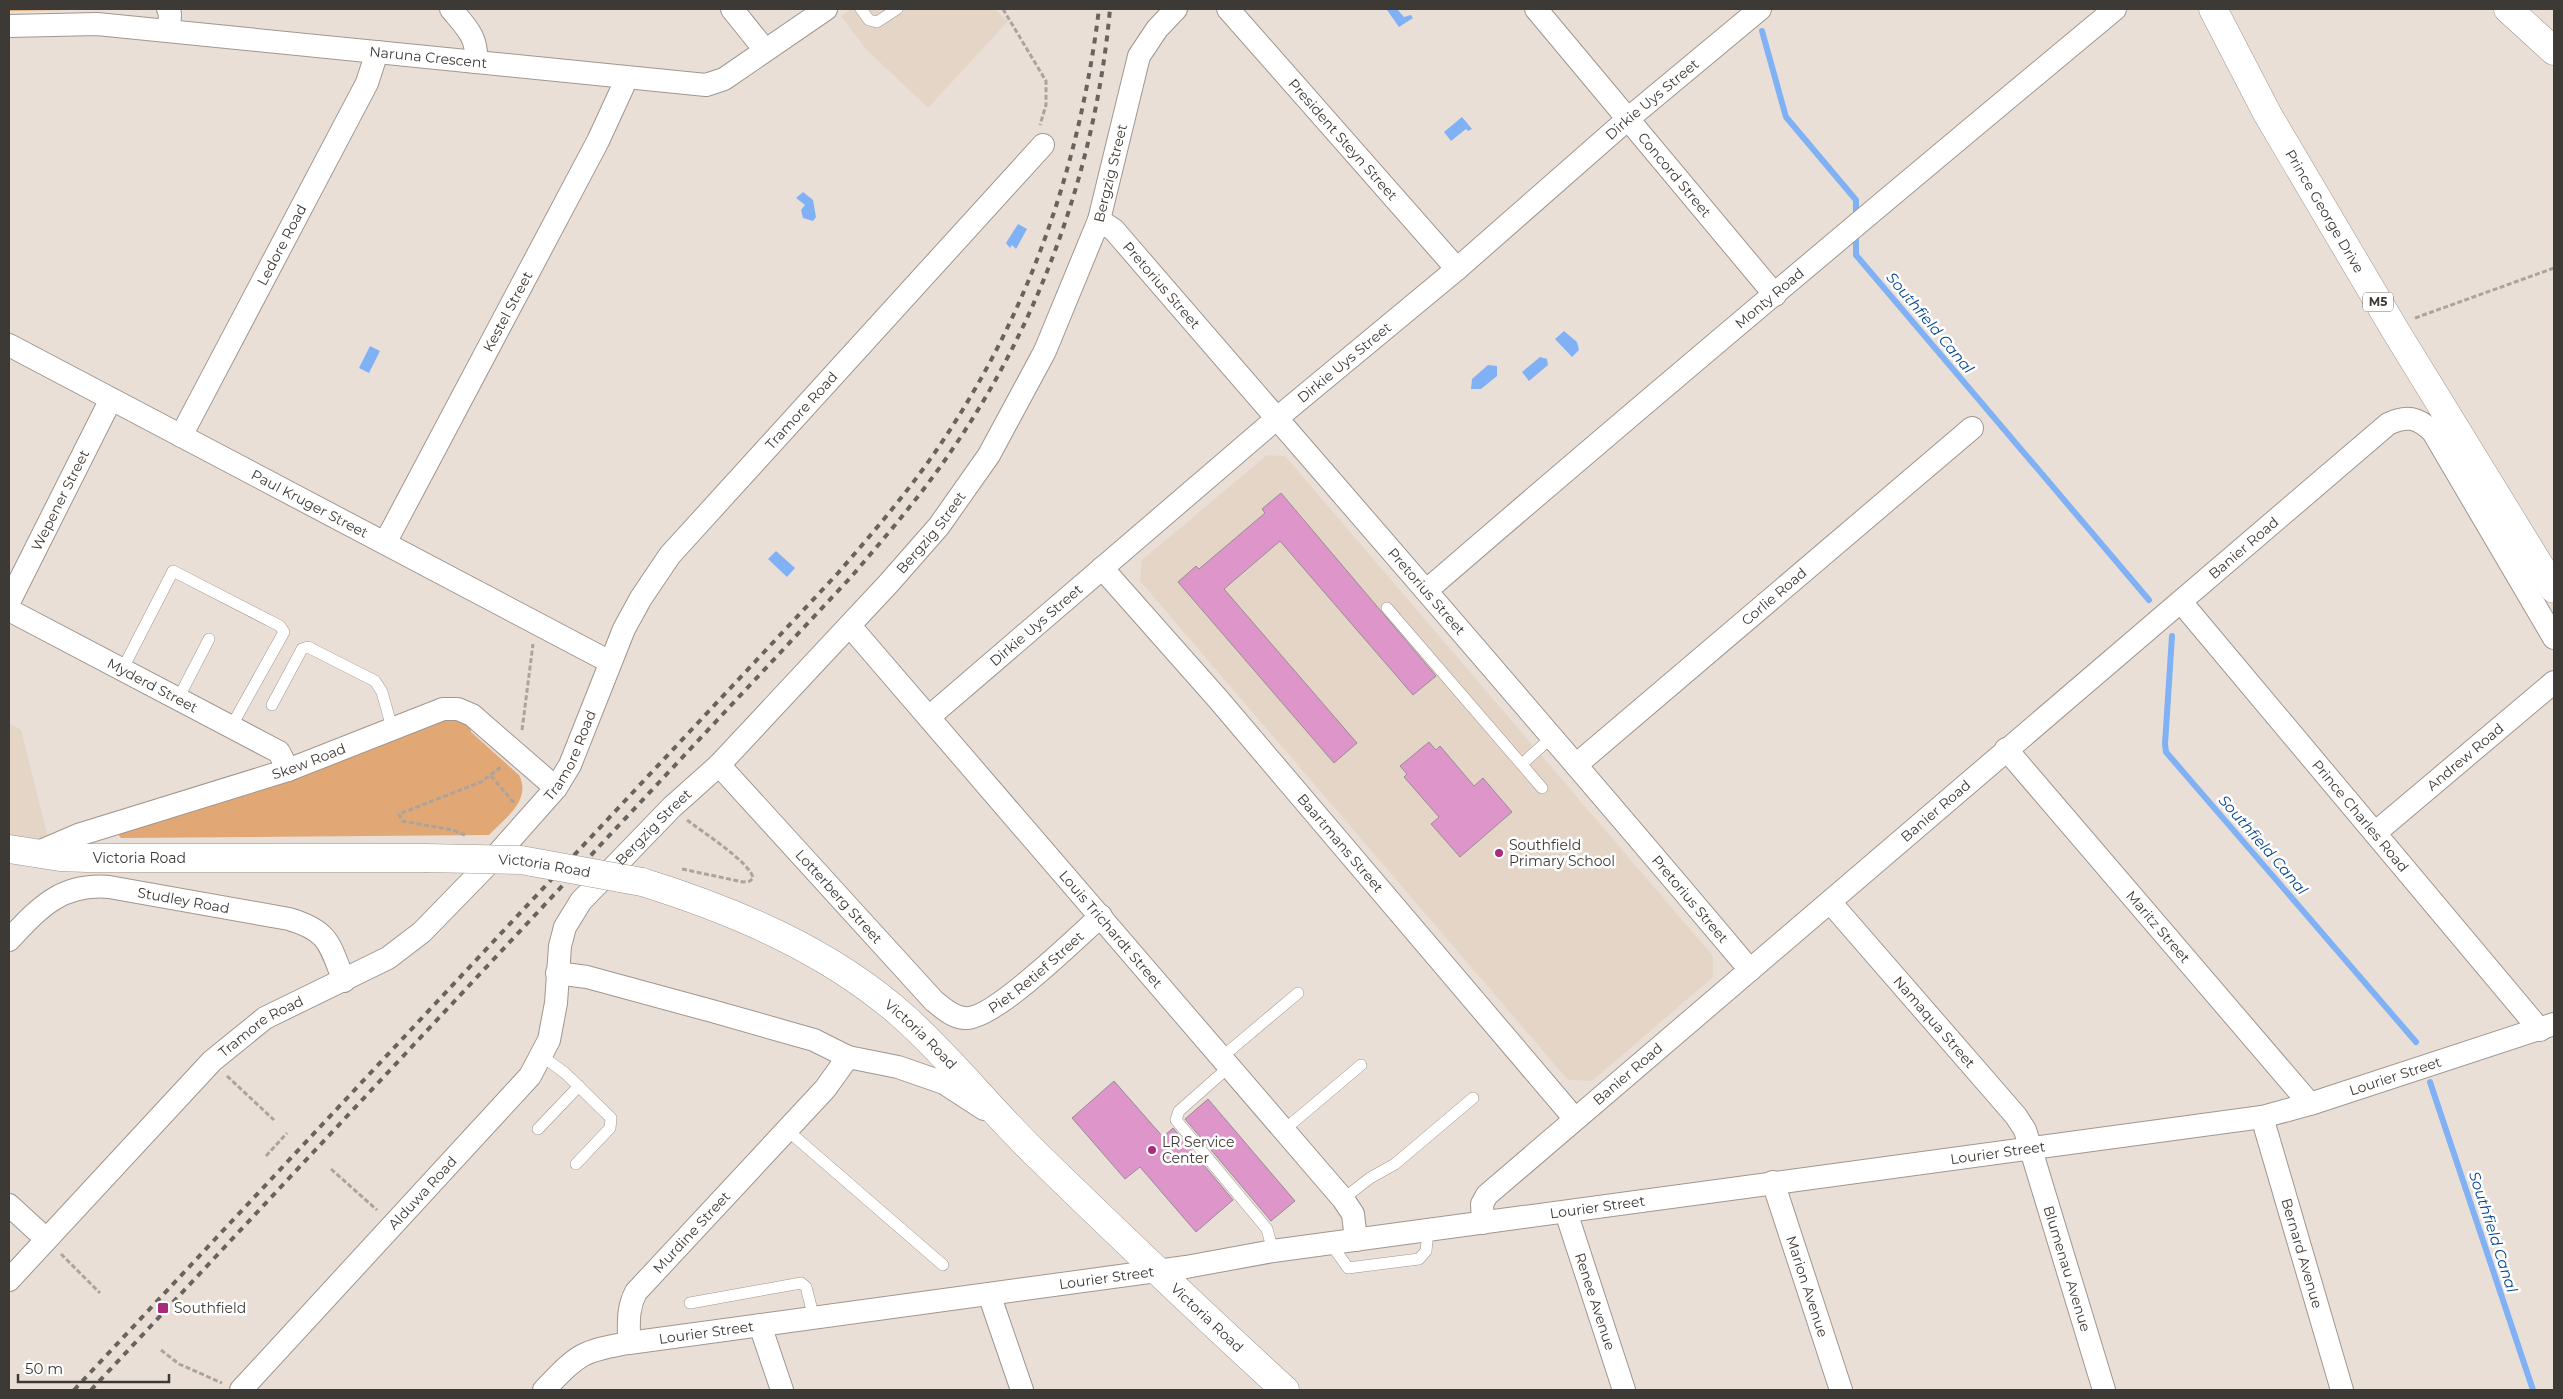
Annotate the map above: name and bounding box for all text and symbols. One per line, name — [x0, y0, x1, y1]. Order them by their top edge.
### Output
street label: Naruna Crescent — [369, 42, 488, 72]
street label: Dirkie Uys Street — [1602, 55, 1703, 144]
street label: President Steyn Street — [1284, 75, 1402, 205]
street label: Bergzig Street — [1090, 122, 1131, 224]
street label: Concord Street — [1634, 129, 1715, 221]
street label: Prince George Drive — [2281, 146, 2368, 276]
street label: Ledore Road — [253, 201, 310, 289]
street label: Pretorius Street — [1119, 238, 1204, 333]
street label: Monty Road — [1731, 264, 1808, 332]
street label: Kestel Street — [479, 268, 537, 355]
water label: Southfield Canal — [1883, 268, 1978, 377]
road number: M5 — [2363, 292, 2393, 312]
street label: Dirkie Uys Street — [1294, 318, 1395, 407]
street label: Tramore Road — [761, 368, 841, 453]
street label: Wepener Street — [27, 446, 93, 554]
street label: Paul Kruger Street — [248, 465, 372, 542]
street label: Bergzig Street — [892, 488, 970, 577]
street label: Banier Road — [2205, 513, 2282, 583]
street label: Pretorius Street — [1384, 544, 1470, 639]
street label: Corlie Road — [1738, 564, 1810, 629]
street label: Dirkie Uys Street — [986, 580, 1086, 670]
street label: Myderd Street — [104, 654, 201, 717]
street label: Tramore Road — [540, 707, 600, 804]
street label: Andrew Road — [2423, 719, 2507, 795]
street label: Skew Road — [270, 739, 348, 783]
street label: Prince Charles Road — [2308, 756, 2413, 876]
street label: Banier Road — [1897, 776, 1974, 846]
street label: Bergzig Street — [612, 785, 695, 869]
street label: Baartmans Street — [1293, 790, 1388, 896]
water label: Southfield Canal — [2215, 791, 2312, 899]
place label: Southfield Primary School — [1509, 836, 1615, 870]
street label: Lotterberg Street — [792, 846, 886, 948]
marker: Southfield Primary School — [1493, 847, 1505, 859]
street label: Victoria Road — [93, 849, 186, 867]
street label: Victoria Road — [498, 851, 592, 881]
street label: Pretorius Street — [1648, 851, 1733, 947]
street label: Louis Trichardt Street — [1055, 867, 1167, 992]
street label: Studley Road — [136, 883, 231, 917]
street label: Maritz Street — [2122, 887, 2194, 967]
street label: Piet Retief Street — [985, 927, 1088, 1017]
street label: Namaqua Street — [1889, 972, 1979, 1072]
street label: Tramore Road — [215, 992, 306, 1061]
street label: Victoria Road — [881, 995, 961, 1073]
street label: Banier Road — [1589, 1039, 1666, 1109]
street label: Lourier Street — [2347, 1053, 2444, 1100]
place label: LR Service Center — [1162, 1133, 1235, 1167]
street label: Lourier Street — [1949, 1137, 2047, 1168]
marker: LR Service Center — [1146, 1144, 1158, 1156]
street label: Alduwa Road — [384, 1152, 461, 1233]
water label: Southfield Canal — [2465, 1169, 2522, 1295]
street label: Murdine Street — [649, 1187, 734, 1277]
street label: Lourier Street — [1549, 1192, 1646, 1222]
street label: Bernard Avenue — [2277, 1196, 2327, 1310]
street label: Blumenau Avenue — [2039, 1203, 2095, 1334]
street label: Marion Avenue — [1782, 1233, 1832, 1340]
street label: Renee Avenue — [1571, 1250, 1619, 1352]
street label: Lourier Street — [1058, 1262, 1156, 1293]
street label: Victoria Road — [1167, 1279, 1247, 1356]
place label: Southfield — [174, 1299, 246, 1317]
marker: Southfield — [156, 1301, 170, 1315]
street label: Lourier Street — [658, 1317, 755, 1348]
scale bar — [18, 1352, 169, 1384]
text: 50 m — [25, 1359, 63, 1378]

